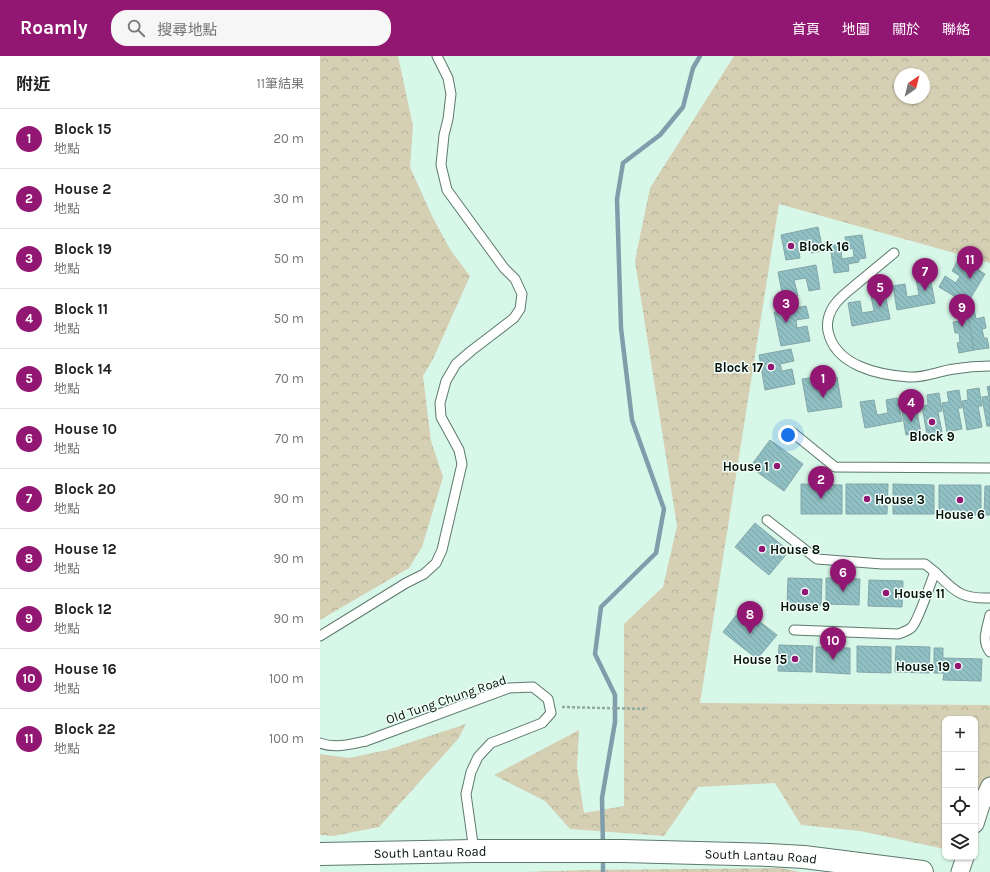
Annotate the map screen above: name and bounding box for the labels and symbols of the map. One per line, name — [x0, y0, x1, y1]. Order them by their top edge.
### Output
north arrow — [894, 68, 930, 104]
place label: Block 16 — [799, 239, 849, 254]
marker: Block 16 — [786, 241, 796, 251]
pin: 11 — [957, 246, 983, 279]
pin: 7 — [912, 258, 938, 291]
pin: 5 — [867, 274, 893, 307]
pin: 3 — [773, 290, 799, 323]
pin: 9 — [949, 294, 975, 327]
place label: Block 17 — [714, 360, 764, 375]
marker: Block 17 — [766, 362, 776, 372]
pin: 1 — [810, 365, 836, 398]
pin: 4 — [898, 389, 924, 422]
marker: Block 9 — [927, 417, 937, 427]
your location — [778, 425, 798, 445]
place label: Block 9 — [909, 429, 955, 444]
place label: House 1 — [723, 459, 769, 474]
marker: House 1 — [772, 461, 782, 471]
pin: 2 — [808, 466, 834, 499]
place label: House 3 — [875, 492, 925, 507]
marker: House 3 — [862, 494, 872, 504]
marker: House 6 — [955, 495, 965, 505]
place label: House 6 — [935, 507, 985, 522]
place label: House 8 — [770, 542, 820, 557]
marker: House 8 — [757, 544, 767, 554]
pin: 6 — [830, 559, 856, 592]
place label: House 11 — [894, 586, 945, 601]
marker: House 9 — [800, 587, 810, 597]
marker: House 11 — [881, 588, 891, 598]
place label: House 9 — [780, 599, 830, 614]
pin: 8 — [737, 601, 763, 634]
pin: 10 — [820, 627, 846, 660]
place label: House 15 — [733, 652, 787, 667]
marker: House 15 — [790, 654, 800, 664]
place label: House 19 — [896, 659, 950, 674]
marker: House 19 — [953, 661, 963, 671]
street label: Old Tung Chung Road — [384, 672, 508, 727]
street label: South Lantau Road — [373, 844, 486, 861]
street label: South Lantau Road — [704, 846, 818, 867]

